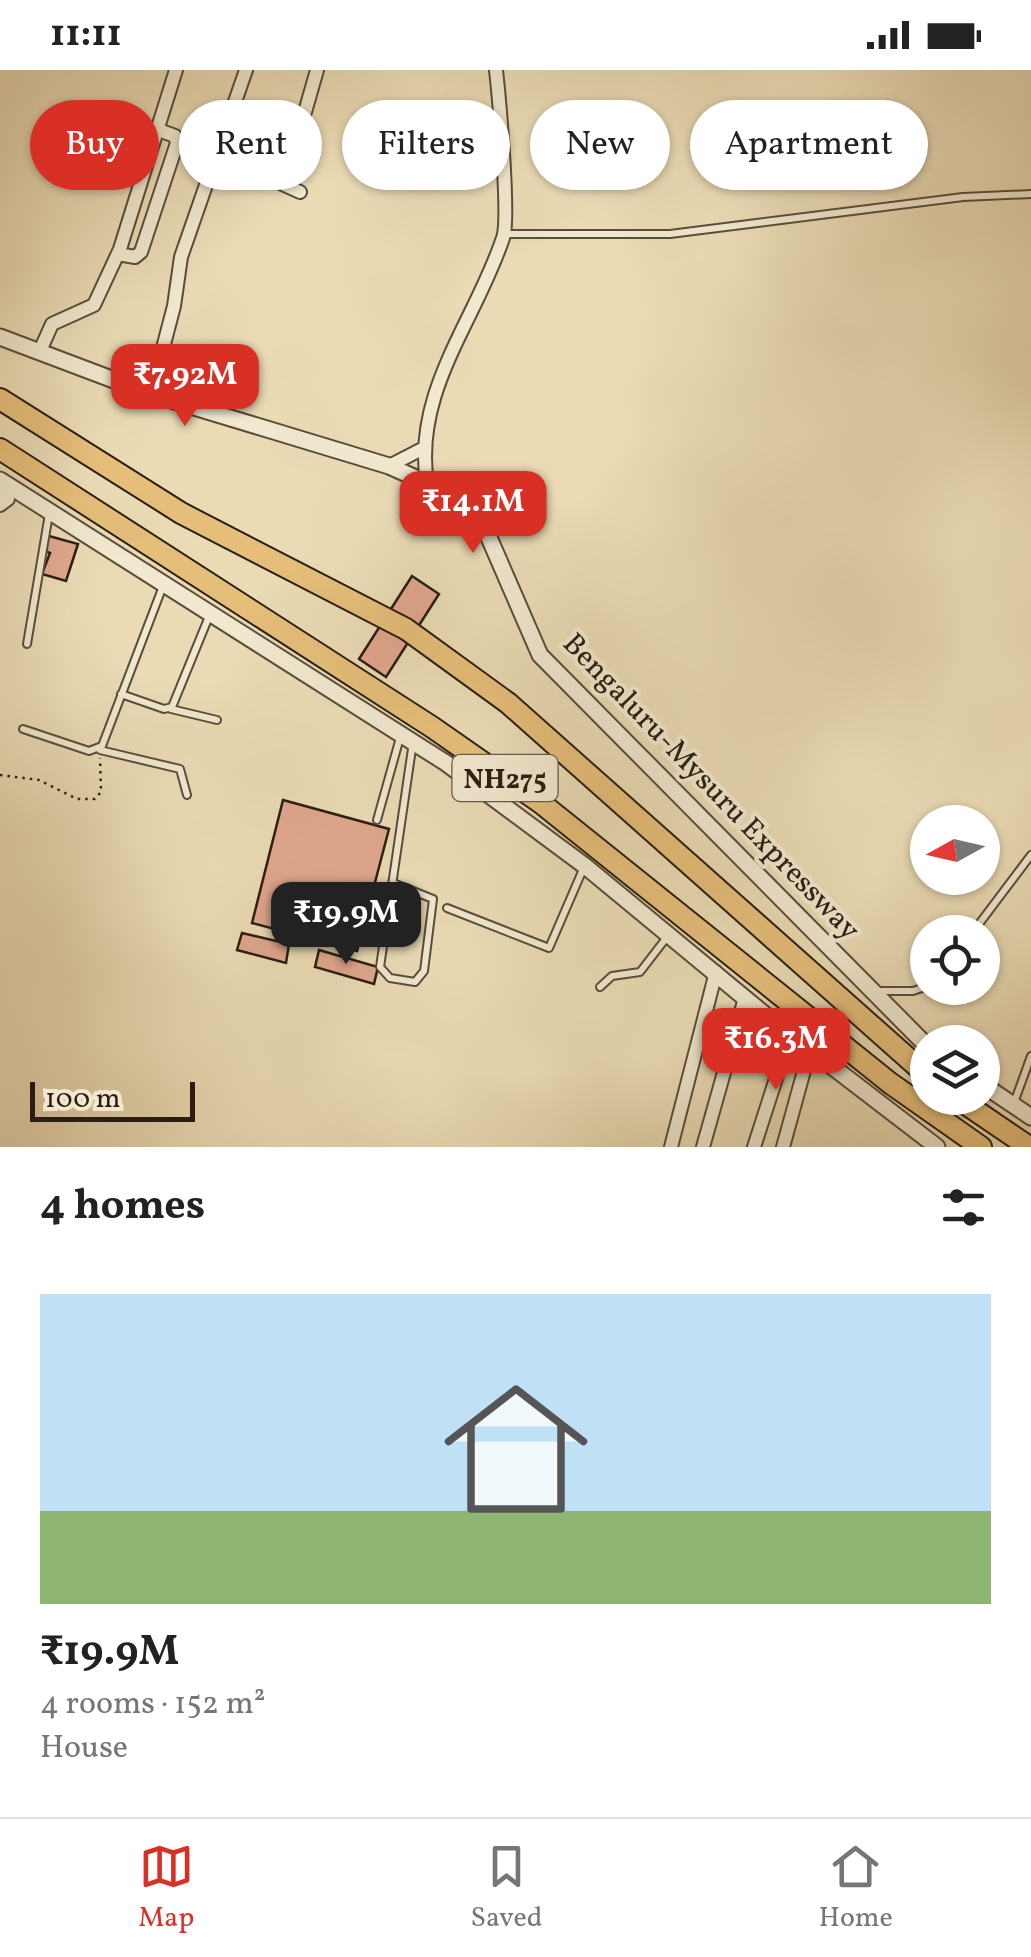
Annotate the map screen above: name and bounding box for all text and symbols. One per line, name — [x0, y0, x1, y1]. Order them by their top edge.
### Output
text: 11:11 — [50, 9, 122, 62]
chip: Buy — [30, 100, 159, 190]
chip: Rent — [179, 100, 322, 190]
chip: Filters — [342, 100, 510, 190]
chip: New — [530, 100, 670, 190]
chip: Apartment — [690, 100, 928, 190]
pin: ₹7.92M — [104, 344, 266, 429]
text: ₹7.92M — [133, 354, 237, 398]
pin: ₹14.1M — [392, 471, 554, 556]
text: ₹14.1M — [422, 481, 524, 525]
street label: Bengaluru-Mysuru Expressway — [552, 624, 869, 950]
road number: NH275 — [452, 755, 558, 801]
north arrow — [910, 805, 1000, 895]
map controls — [910, 805, 1000, 1115]
pin: ₹19.9M — [265, 882, 427, 967]
text: ₹19.9M — [293, 892, 399, 936]
button: locate — [910, 915, 1000, 1005]
pin: ₹16.3M — [695, 1008, 857, 1093]
text: ₹16.3M — [724, 1018, 828, 1062]
button: layers — [910, 1025, 1000, 1115]
scale bar — [30, 1077, 195, 1122]
text: 100 m — [45, 1080, 120, 1119]
text: 4 homes — [40, 1178, 205, 1237]
icon: filters — [936, 1180, 991, 1235]
icon: home — [426, 1359, 606, 1539]
text: ₹19.9M — [40, 1624, 179, 1683]
text: 4 rooms · 152 m² — [40, 1683, 266, 1727]
text: House — [40, 1727, 128, 1771]
tab: Map — [138, 1839, 194, 1938]
tab: Saved — [470, 1839, 543, 1938]
tab: Home — [819, 1839, 893, 1938]

